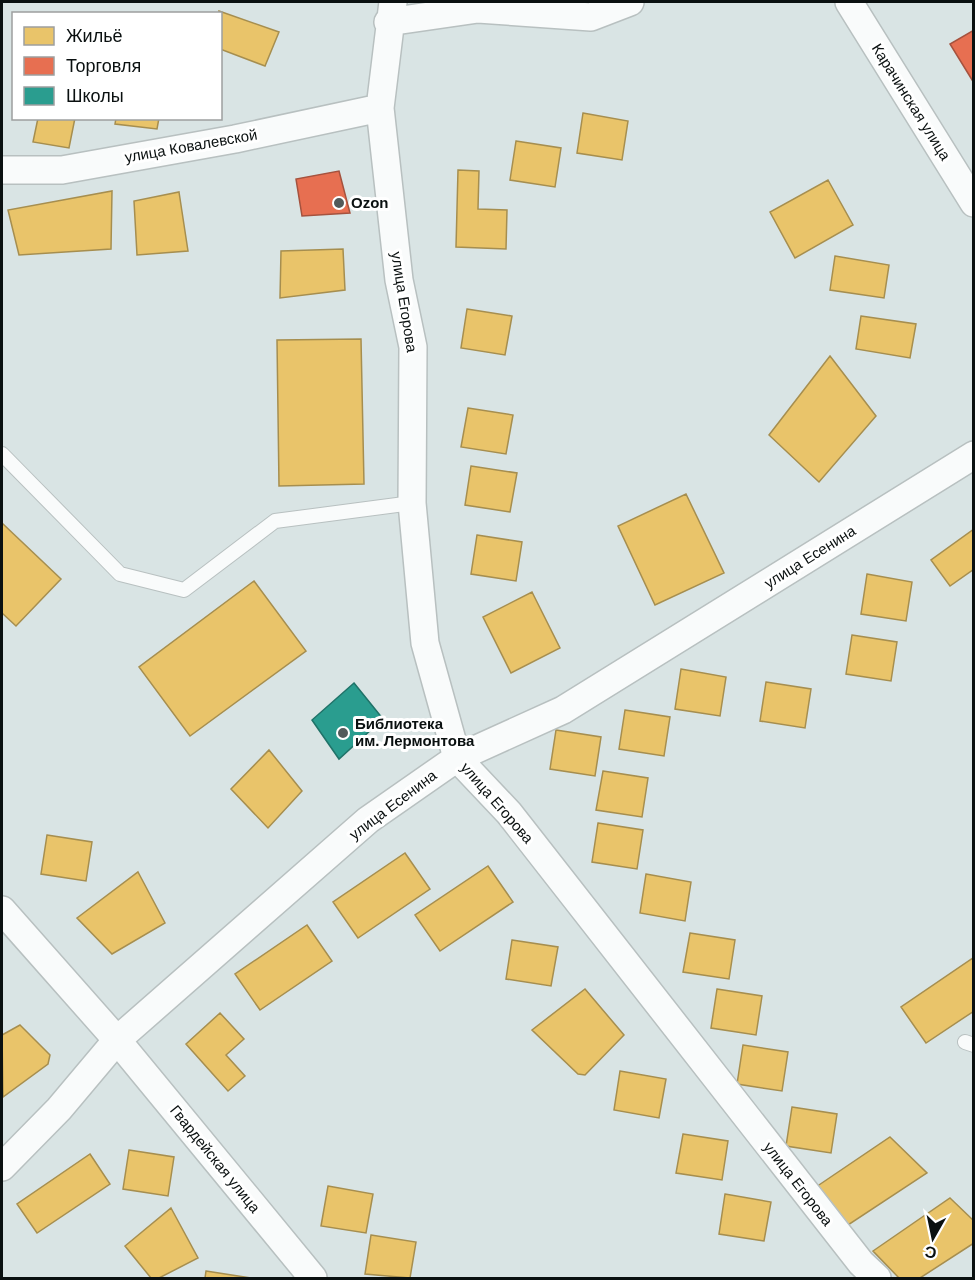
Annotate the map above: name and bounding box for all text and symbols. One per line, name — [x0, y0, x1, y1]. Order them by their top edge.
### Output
legend — [12, 12, 222, 120]
text: Жильё — [66, 26, 123, 46]
street label: Карачинская улица — [869, 40, 955, 164]
text: Торговля — [66, 56, 141, 76]
text: Школы — [66, 86, 124, 106]
street label: улица Ковалевской — [123, 125, 259, 166]
place label: Ozon — [351, 194, 389, 211]
marker: Ozon — [332, 196, 346, 210]
street label: улица Егорова — [388, 250, 421, 354]
street label: улица Есенина — [761, 521, 859, 591]
place label: Библиотека им. Лермонтова — [355, 715, 475, 749]
marker: Библиотека им. Лермонтова — [336, 726, 350, 740]
street label: улица Егорова — [458, 759, 538, 847]
street label: улица Есенина — [346, 766, 440, 843]
street label: Гвардейская улица — [167, 1102, 264, 1216]
street label: улица Егорова — [760, 1138, 837, 1230]
north arrow — [903, 1208, 963, 1268]
text: С — [923, 1243, 938, 1262]

